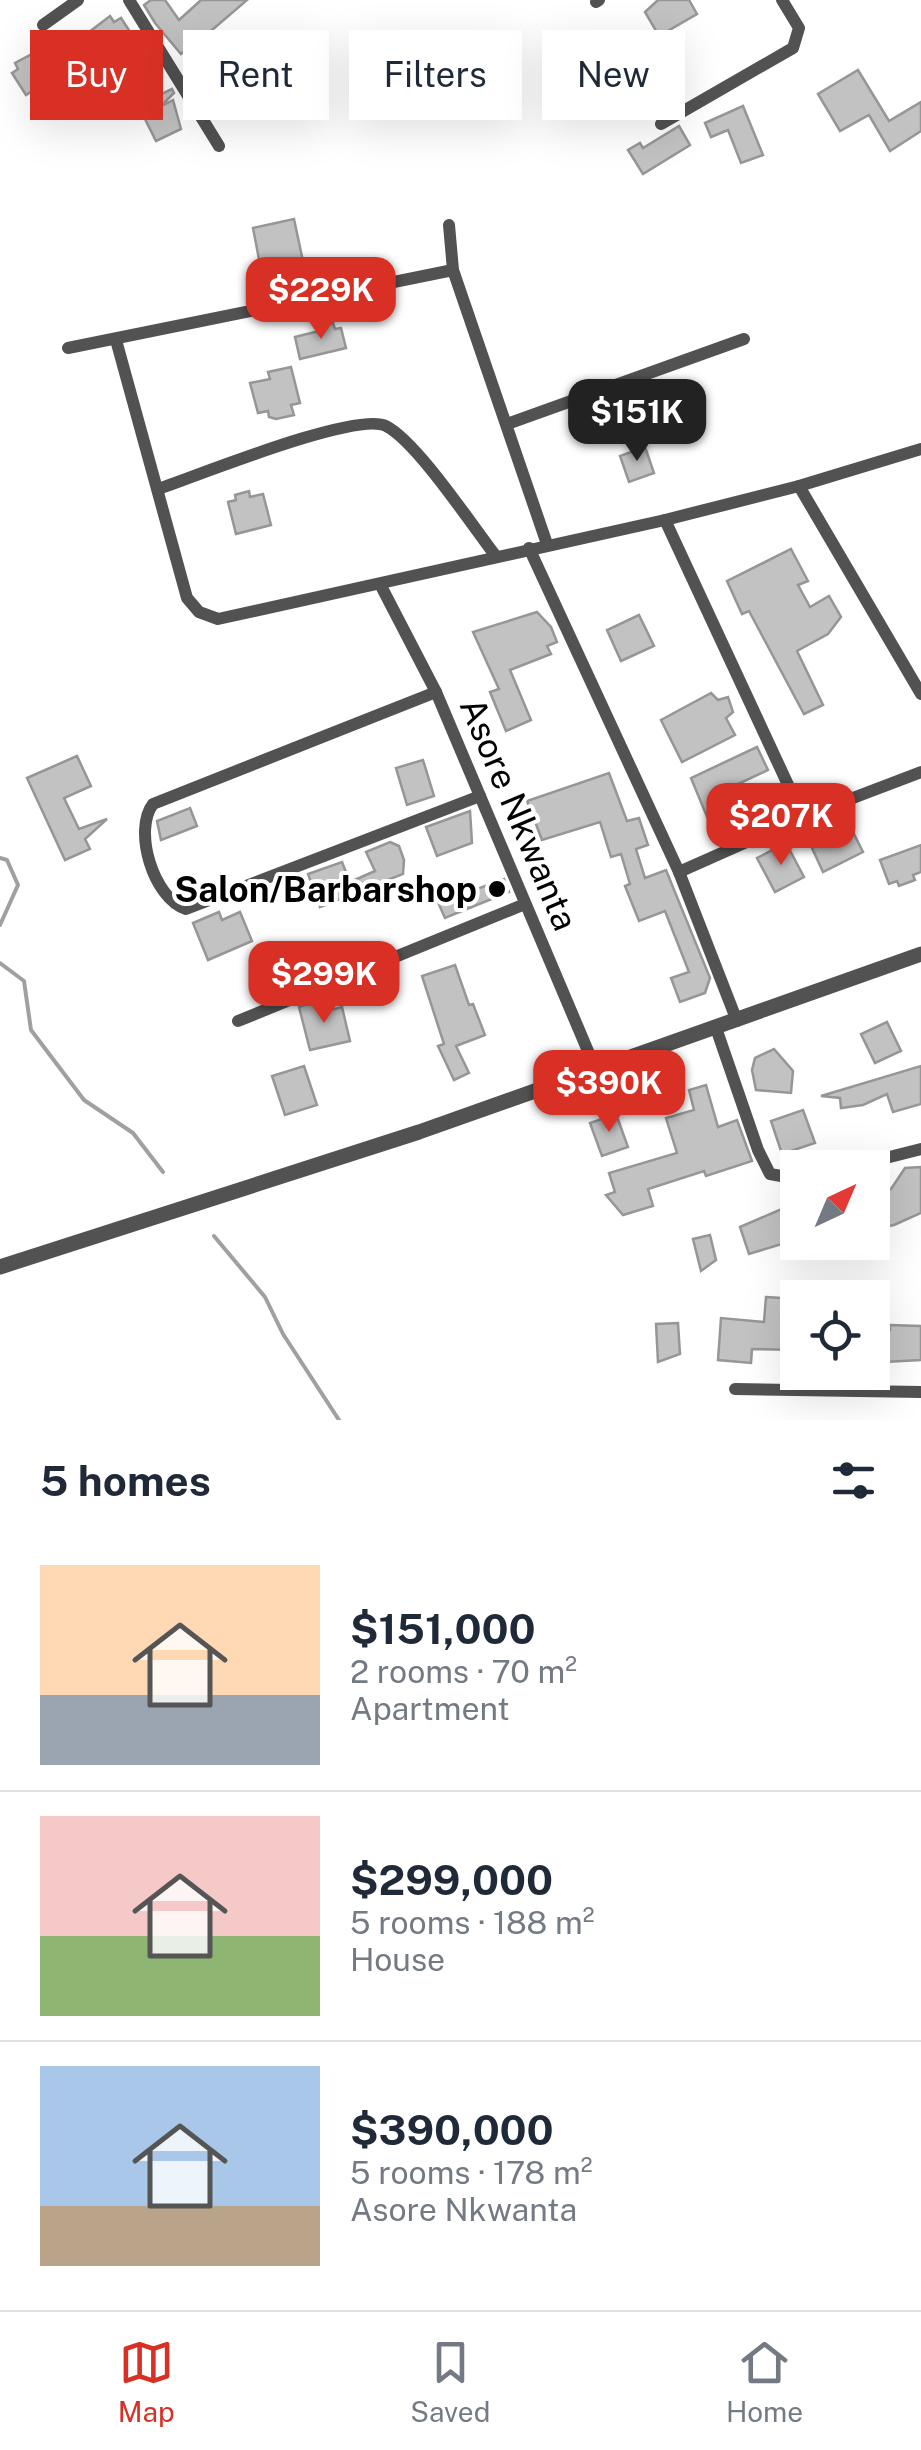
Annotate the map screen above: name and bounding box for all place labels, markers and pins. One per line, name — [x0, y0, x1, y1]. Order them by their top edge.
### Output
pin: $229K — [251, 257, 391, 342]
pin: $151K — [567, 379, 707, 464]
pin: $207K — [711, 783, 851, 868]
place label: Salon/Barbarshop — [174, 869, 477, 910]
marker: Salon/Barbarshop — [486, 878, 508, 900]
pin: $299K — [254, 941, 394, 1026]
pin: $390K — [539, 1050, 679, 1135]

